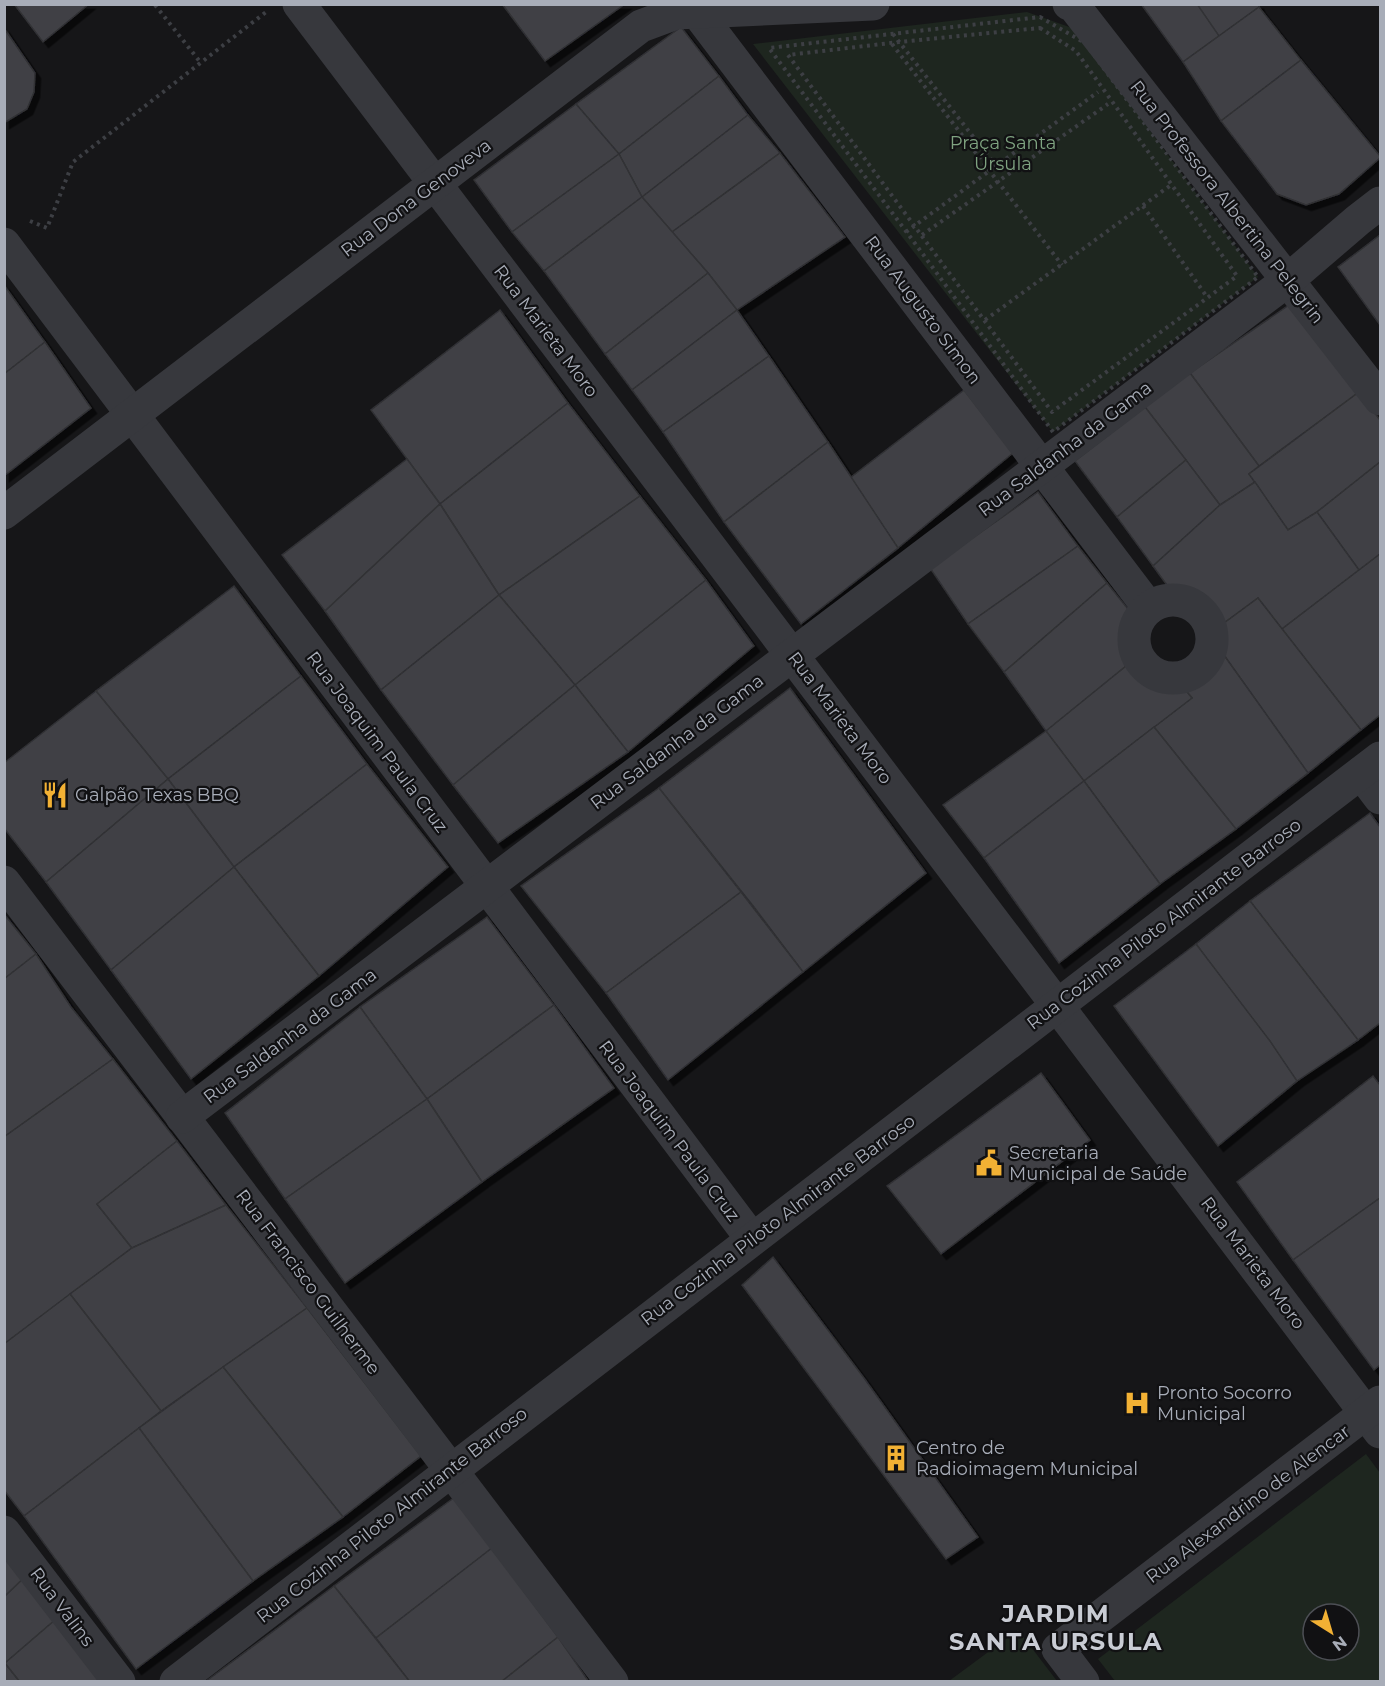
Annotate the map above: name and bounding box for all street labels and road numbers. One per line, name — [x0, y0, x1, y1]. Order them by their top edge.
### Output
street label: Rua Professora Albertina Pelegrin — [1125, 76, 1329, 328]
street label: Rua Dona Genoveva — [337, 134, 495, 262]
street label: Rua Augusto Simon — [860, 232, 986, 388]
street label: Rua Marieta Moro — [489, 260, 603, 402]
street label: Rua Saldanha da Gama — [974, 377, 1156, 521]
street label: Rua Joaquim Paula Cruz — [302, 647, 452, 837]
street label: Rua Marieta Moro — [783, 647, 897, 789]
street label: Rua Saldanha da Gama — [586, 670, 768, 814]
street label: Rua Cozinha Piloto Almirante Barroso — [1023, 814, 1305, 1034]
street label: Rua Saldanha da Gama — [199, 964, 381, 1108]
street label: Rua Joaquim Paula Cruz — [594, 1036, 744, 1226]
street label: Rua Cozinha Piloto Almirante Barroso — [637, 1110, 919, 1330]
street label: Rua Francisco Guilherme — [231, 1185, 385, 1379]
street label: Rua Marieta Moro — [1196, 1192, 1310, 1334]
street label: Rua Cozinha Piloto Almirante Barroso — [252, 1402, 532, 1628]
street label: Rua Alexandrino de Alencar — [1142, 1420, 1354, 1588]
street label: Rua Valins — [25, 1563, 99, 1651]

